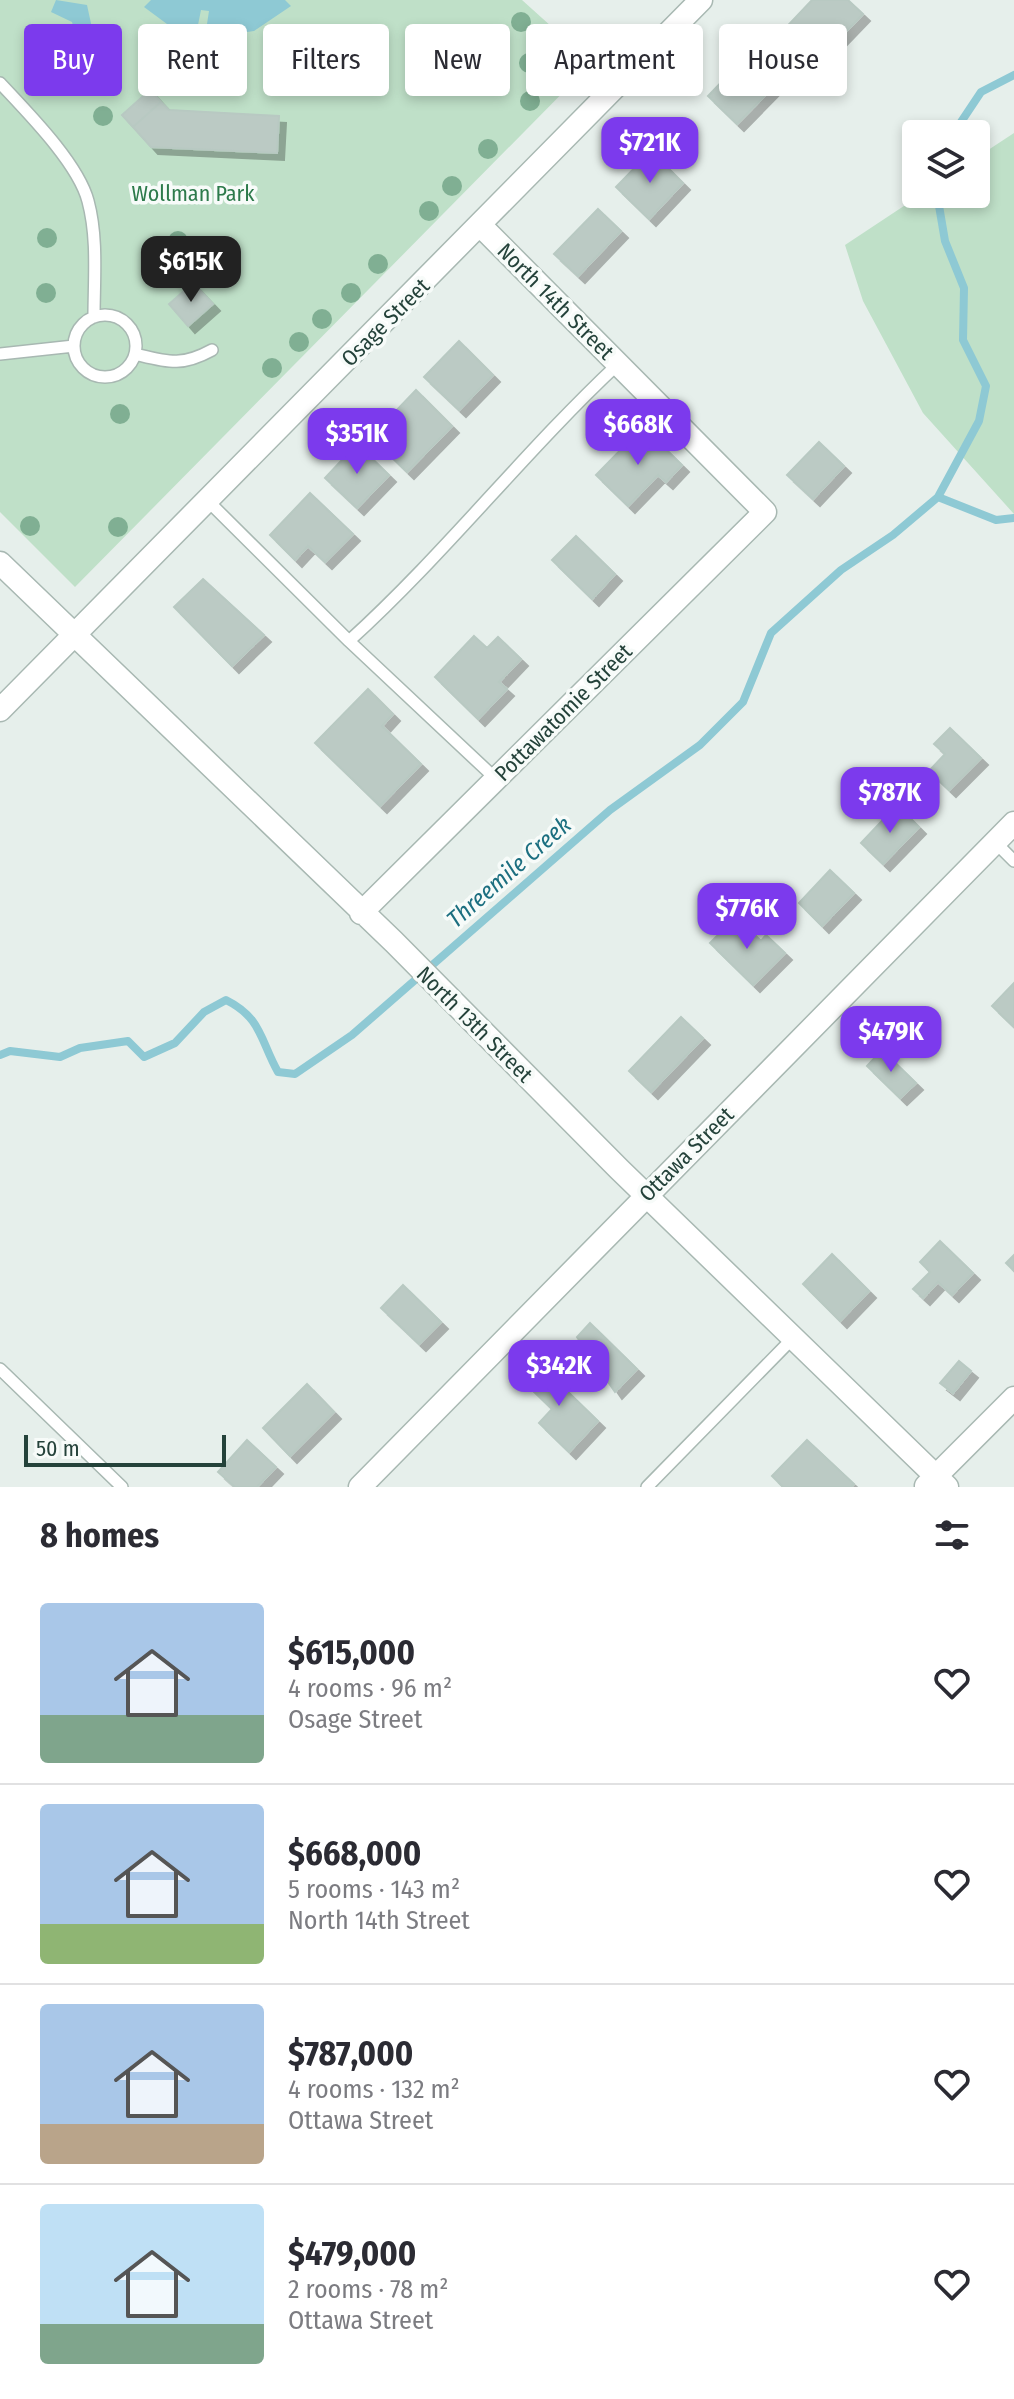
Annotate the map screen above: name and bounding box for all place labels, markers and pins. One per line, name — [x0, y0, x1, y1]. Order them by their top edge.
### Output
pin: $721K — [594, 117, 706, 185]
pin: $615K — [135, 236, 247, 304]
pin: $668K — [582, 399, 694, 467]
pin: $351K — [301, 408, 413, 476]
pin: $787K — [834, 767, 946, 835]
pin: $776K — [691, 883, 803, 951]
pin: $479K — [835, 1006, 947, 1074]
pin: $342K — [503, 1340, 615, 1408]

